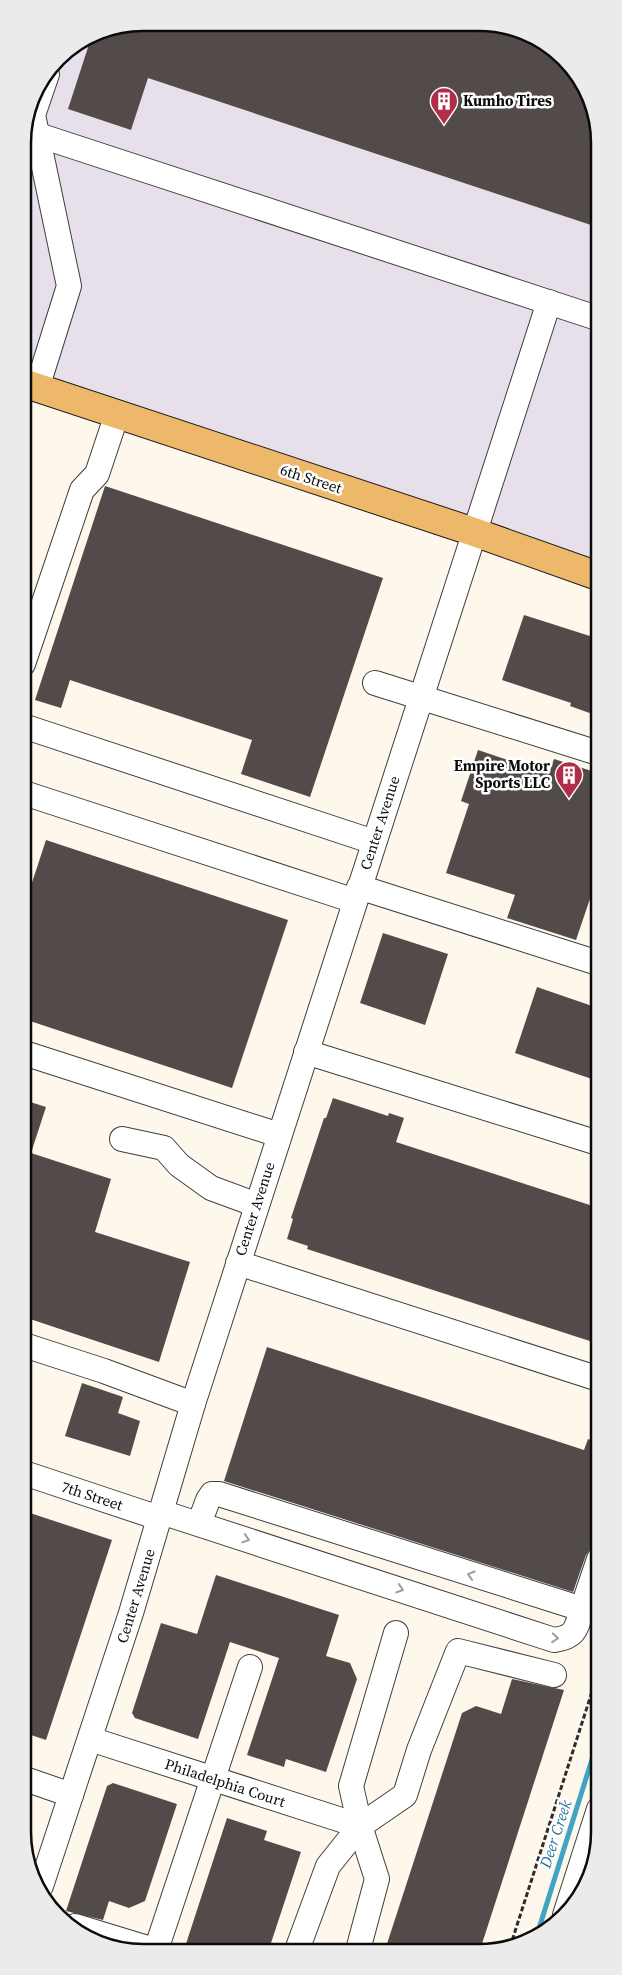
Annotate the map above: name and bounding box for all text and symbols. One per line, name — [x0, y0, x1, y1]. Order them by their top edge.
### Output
building icon: Kumho Tires — [429, 86, 459, 125]
place label: Kumho Tires — [463, 90, 552, 111]
street label: 6th Street — [278, 459, 345, 498]
place label: Empire Motor Sports LLC — [454, 755, 550, 793]
building icon: Empire Motor Sports LLC — [554, 760, 584, 799]
street label: Center Avenue — [354, 773, 405, 873]
street label: Center Avenue — [229, 1159, 280, 1259]
street label: 7th Street — [59, 1476, 126, 1515]
one-way arrow — [241, 1534, 249, 1544]
street label: Center Avenue — [111, 1546, 160, 1646]
one-way arrow — [467, 1571, 476, 1581]
one-way arrow — [396, 1583, 404, 1593]
one-way arrow — [551, 1632, 559, 1643]
street label: Philadelphia Court — [162, 1753, 288, 1812]
water label: Deer Creek — [533, 1797, 576, 1872]

